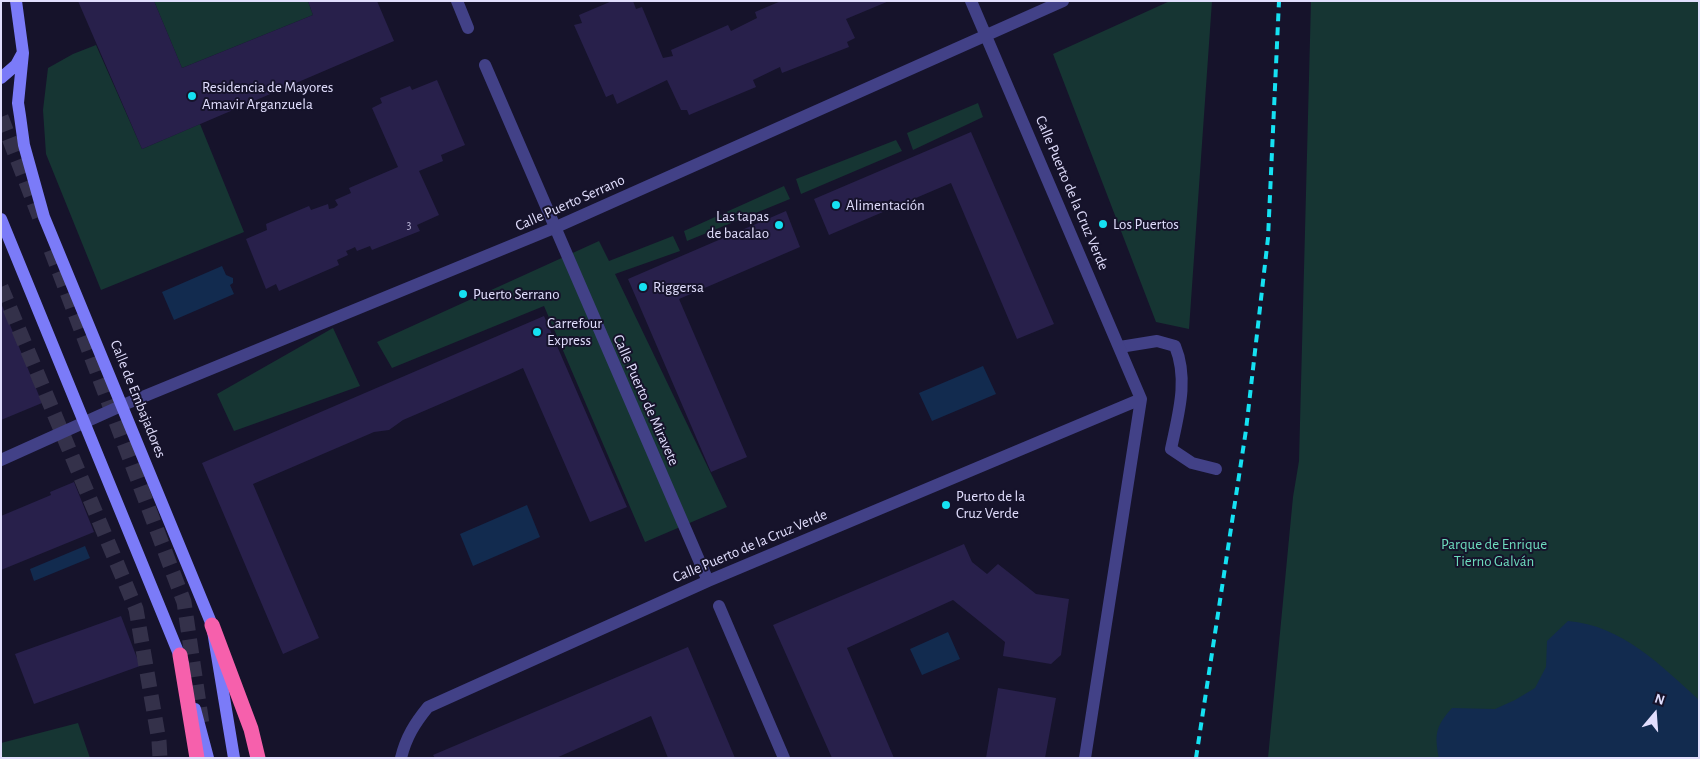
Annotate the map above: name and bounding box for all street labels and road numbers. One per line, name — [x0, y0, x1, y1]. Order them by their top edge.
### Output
street label: Calle Puerto de la Cruz Verde — [1031, 113, 1113, 273]
street label: Calle Puerto Serrano — [512, 171, 628, 235]
street label: Calle Puerto de Miravete — [609, 332, 683, 468]
street label: Calle de Embajadores — [106, 337, 170, 461]
street label: Calle Puerto de la Cruz Verde — [670, 505, 830, 587]

